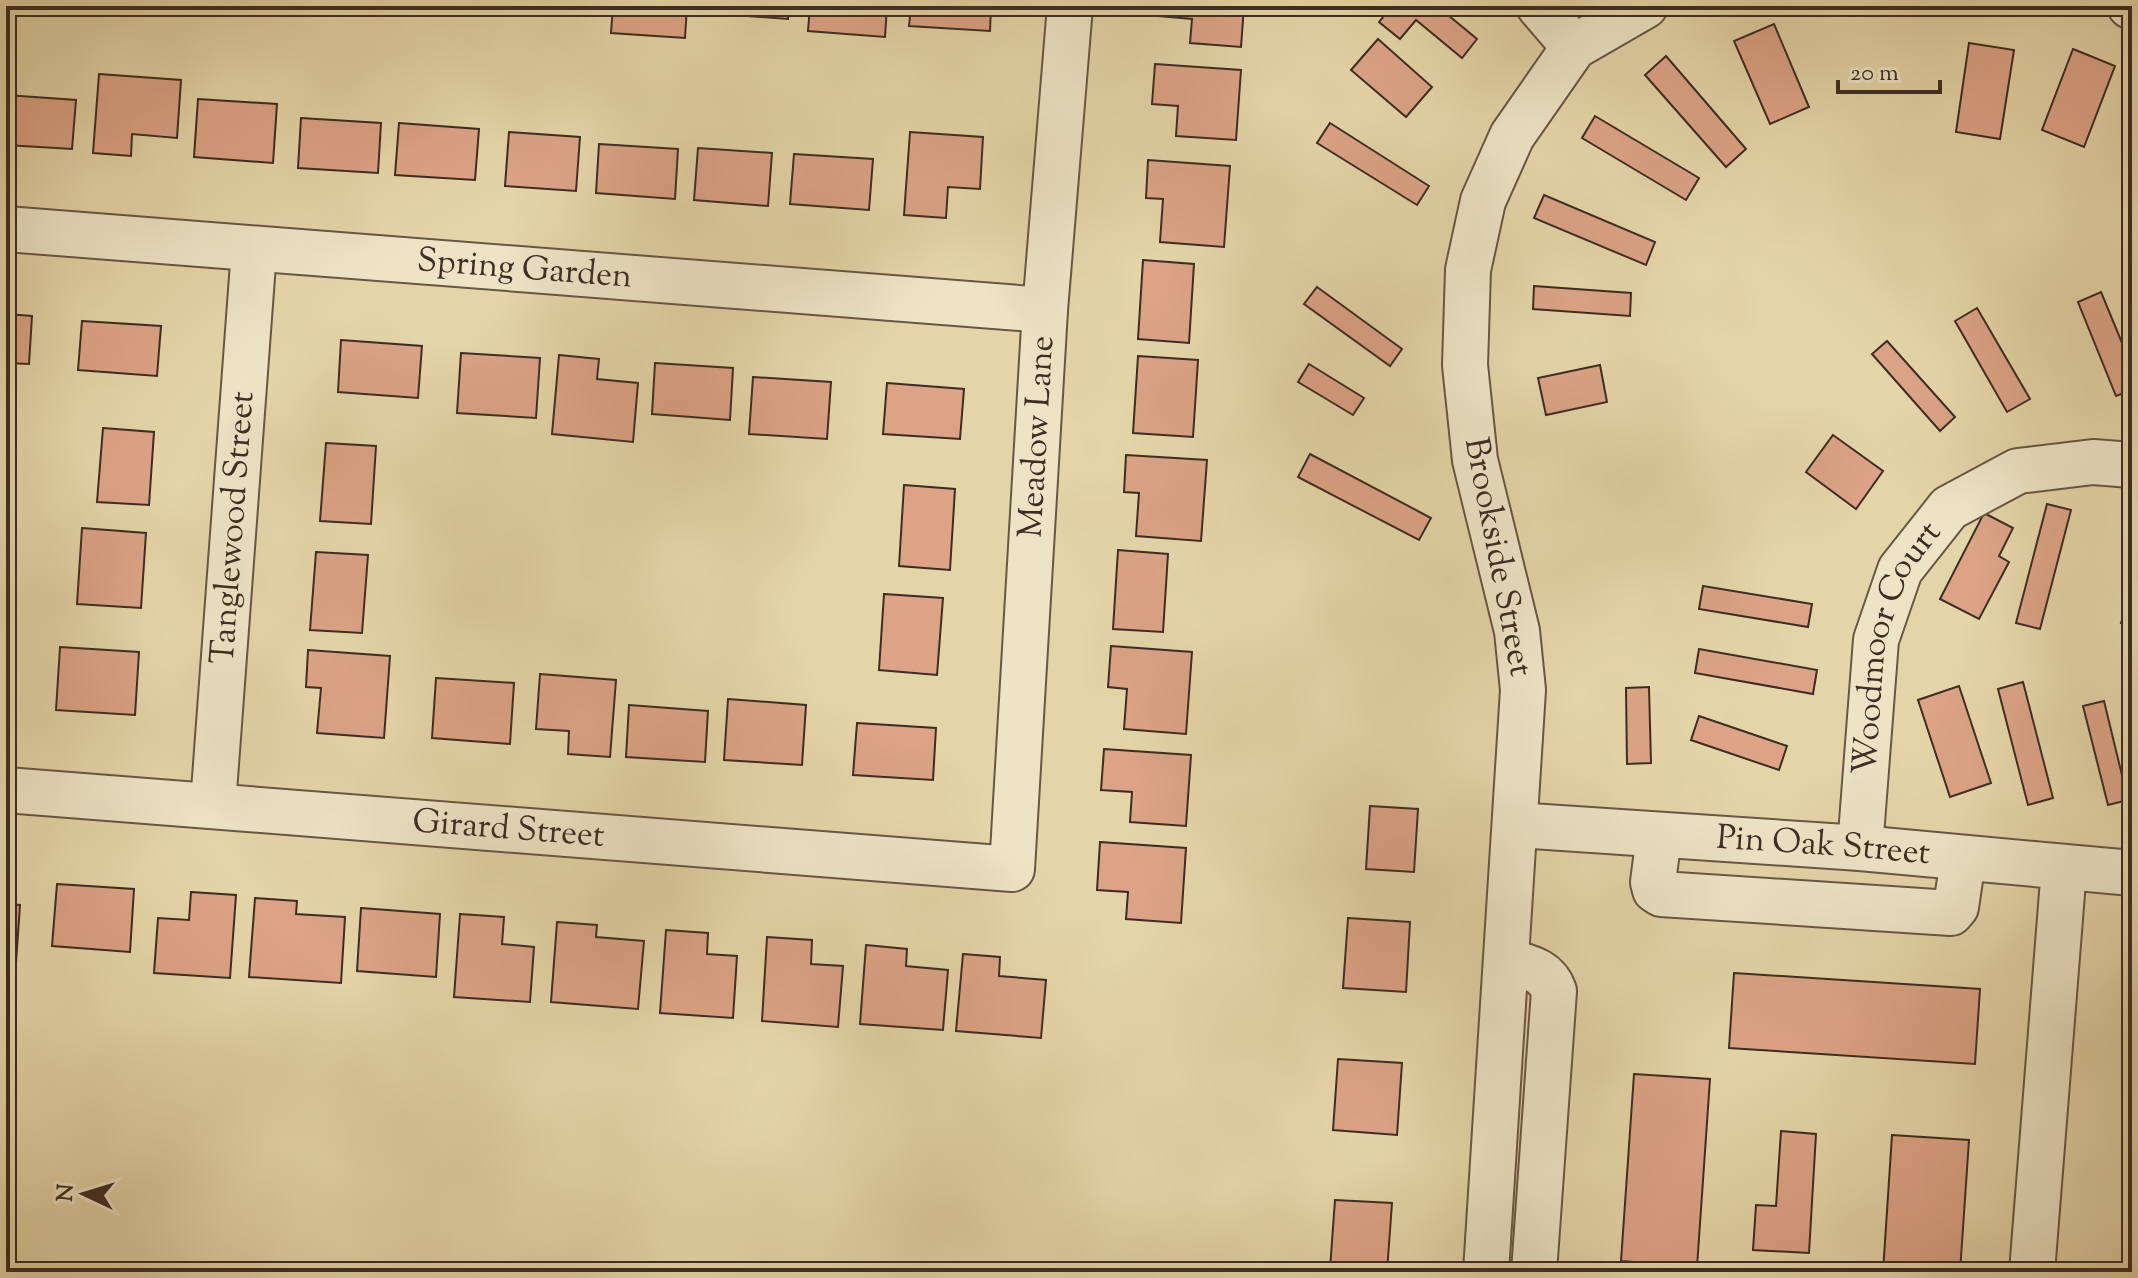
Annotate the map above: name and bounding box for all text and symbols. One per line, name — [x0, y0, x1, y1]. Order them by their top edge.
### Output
scale bar — [1838, 44, 1940, 94]
text: 20 m — [1850, 57, 1899, 91]
street label: Spring Garden — [415, 237, 634, 302]
street label: Meadow Lane — [1007, 334, 1068, 540]
street label: Tanglewood Street — [199, 389, 268, 666]
street label: Brookside Street — [1450, 433, 1544, 681]
street label: Woodmoor Court — [1841, 511, 1954, 777]
street label: Girard Street — [411, 798, 607, 861]
street label: Pin Oak Street — [1715, 814, 1933, 879]
north arrow — [44, 1154, 124, 1234]
text: N — [50, 1183, 84, 1203]

